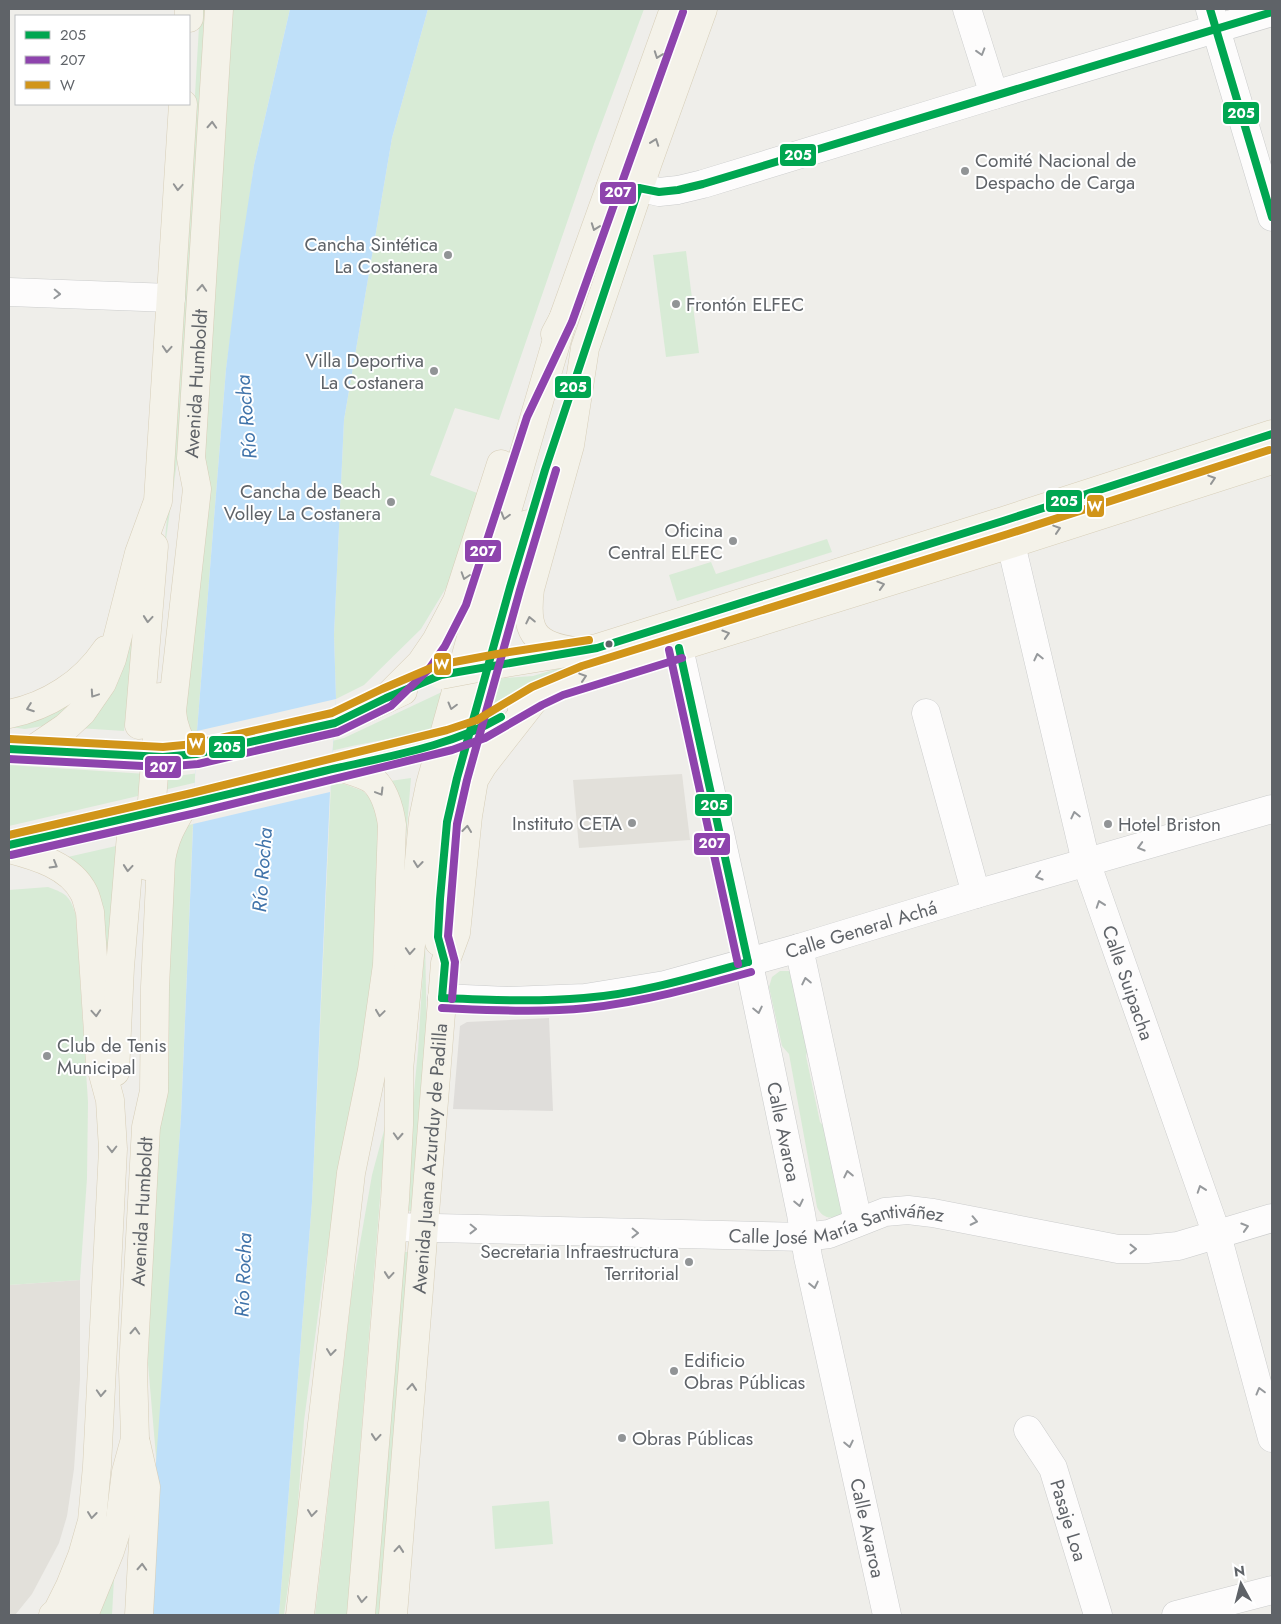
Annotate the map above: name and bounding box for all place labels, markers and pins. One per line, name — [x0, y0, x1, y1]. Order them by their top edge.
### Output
place label: Comité Nacional de Despacho de Carga — [975, 147, 1136, 196]
marker: Comité Nacional de Despacho de Carga — [959, 165, 971, 177]
place label: Cancha Sintética La Costanera — [305, 231, 438, 280]
marker: Cancha Sintética La Costanera — [442, 249, 454, 261]
place label: Frontón ELFEC — [686, 291, 804, 318]
marker: Frontón ELFEC — [670, 298, 682, 310]
place label: Villa Deportiva La Costanera — [306, 347, 424, 396]
marker: Villa Deportiva La Costanera — [428, 365, 440, 377]
place label: Cancha de Beach Volley La Costanera — [224, 478, 381, 527]
marker: Cancha de Beach Volley La Costanera — [385, 496, 397, 508]
place label: Oficina Central ELFEC — [608, 517, 723, 566]
marker: Oficina Central ELFEC — [727, 535, 739, 547]
unlabelled marker — [604, 639, 614, 649]
place label: Instituto CETA — [512, 810, 622, 837]
place label: Hotel Briston — [1118, 811, 1221, 838]
marker: Instituto CETA — [626, 817, 638, 829]
marker: Hotel Briston — [1102, 818, 1114, 830]
place label: Club de Tenis Municipal — [57, 1032, 167, 1081]
marker: Club de Tenis Municipal — [41, 1050, 53, 1062]
place label: Secretaria Infraestructura Territorial — [480, 1238, 679, 1287]
marker: Secretaria Infraestructura Territorial — [683, 1256, 695, 1268]
place label: Edificio Obras Públicas — [684, 1347, 806, 1396]
marker: Edificio Obras Públicas — [668, 1365, 680, 1377]
place label: Obras Públicas — [632, 1425, 754, 1452]
marker: Obras Públicas — [616, 1432, 628, 1444]

